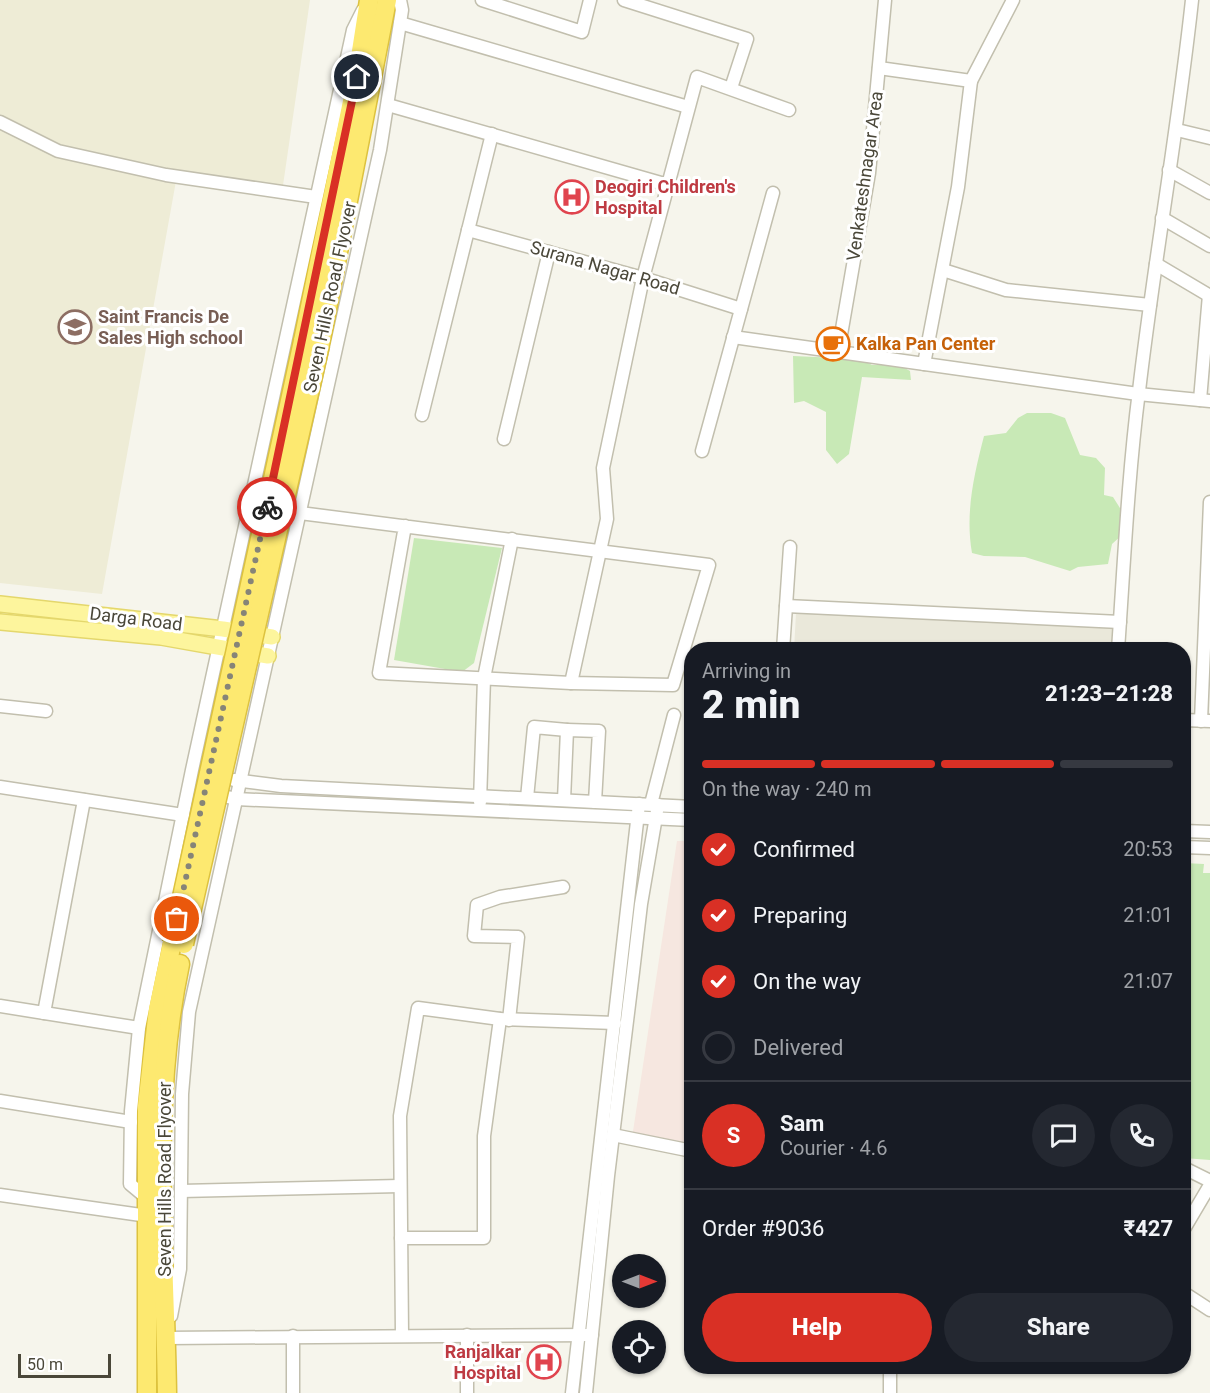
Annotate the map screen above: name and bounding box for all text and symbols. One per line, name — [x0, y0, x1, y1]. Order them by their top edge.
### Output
pin — [331, 51, 382, 102]
icon: home — [340, 60, 373, 93]
street label: Venkateshnagar Area — [842, 90, 887, 262]
place label: Deogiri Children's Hospital — [595, 176, 736, 218]
hospital icon: Deogiri Children's Hospital — [554, 179, 590, 215]
street label: Seven Hills Road Flyover — [299, 199, 360, 395]
street label: Surana Nagar Road — [528, 236, 682, 299]
place label: Saint Francis De Sales High school — [98, 306, 243, 348]
school or university icon: Saint Francis De Sales High school — [57, 309, 93, 345]
cafe icon: Kalka Pan Center — [815, 326, 851, 362]
place label: Kalka Pan Center — [856, 333, 996, 354]
courier — [237, 477, 297, 537]
icon: bike — [251, 491, 284, 524]
street label: Darga Road — [89, 602, 184, 635]
text: Arriving in — [702, 659, 791, 683]
text: 21:23–21:28 — [1045, 681, 1173, 706]
text: 2 min — [702, 682, 800, 728]
text: On the way · 240 m — [702, 777, 871, 801]
icon: check — [702, 833, 735, 866]
text: Confirmed — [753, 837, 855, 862]
text: 20:53 — [1123, 837, 1173, 861]
pin — [151, 893, 202, 944]
icon: check — [702, 899, 735, 932]
icon: bag — [160, 902, 193, 935]
text: Preparing — [753, 903, 847, 928]
text: 21:01 — [1123, 903, 1173, 927]
icon: check — [702, 965, 735, 998]
text: On the way — [753, 969, 861, 994]
text: 21:07 — [1123, 969, 1173, 993]
text: Delivered — [753, 1035, 843, 1060]
street label: Seven Hills Road Flyover — [154, 1081, 175, 1277]
button: chat — [1032, 1104, 1095, 1167]
button: phone — [1110, 1104, 1173, 1167]
text: Sam — [780, 1111, 824, 1136]
text: S — [727, 1123, 740, 1148]
text: Courier · 4.6 — [780, 1136, 887, 1160]
text: Order #9036 — [702, 1216, 824, 1241]
text: ₹427 — [1124, 1216, 1173, 1241]
north arrow — [612, 1254, 666, 1308]
map controls — [612, 1254, 666, 1374]
button: Help — [702, 1293, 932, 1362]
button: Share — [944, 1293, 1173, 1362]
button: locate — [612, 1320, 666, 1374]
place label: Ranjalkar Hospital — [445, 1341, 521, 1383]
hospital icon: Ranjalkar Hospital — [526, 1344, 562, 1380]
scale bar — [18, 1351, 111, 1378]
text: 50 m — [27, 1355, 63, 1374]

